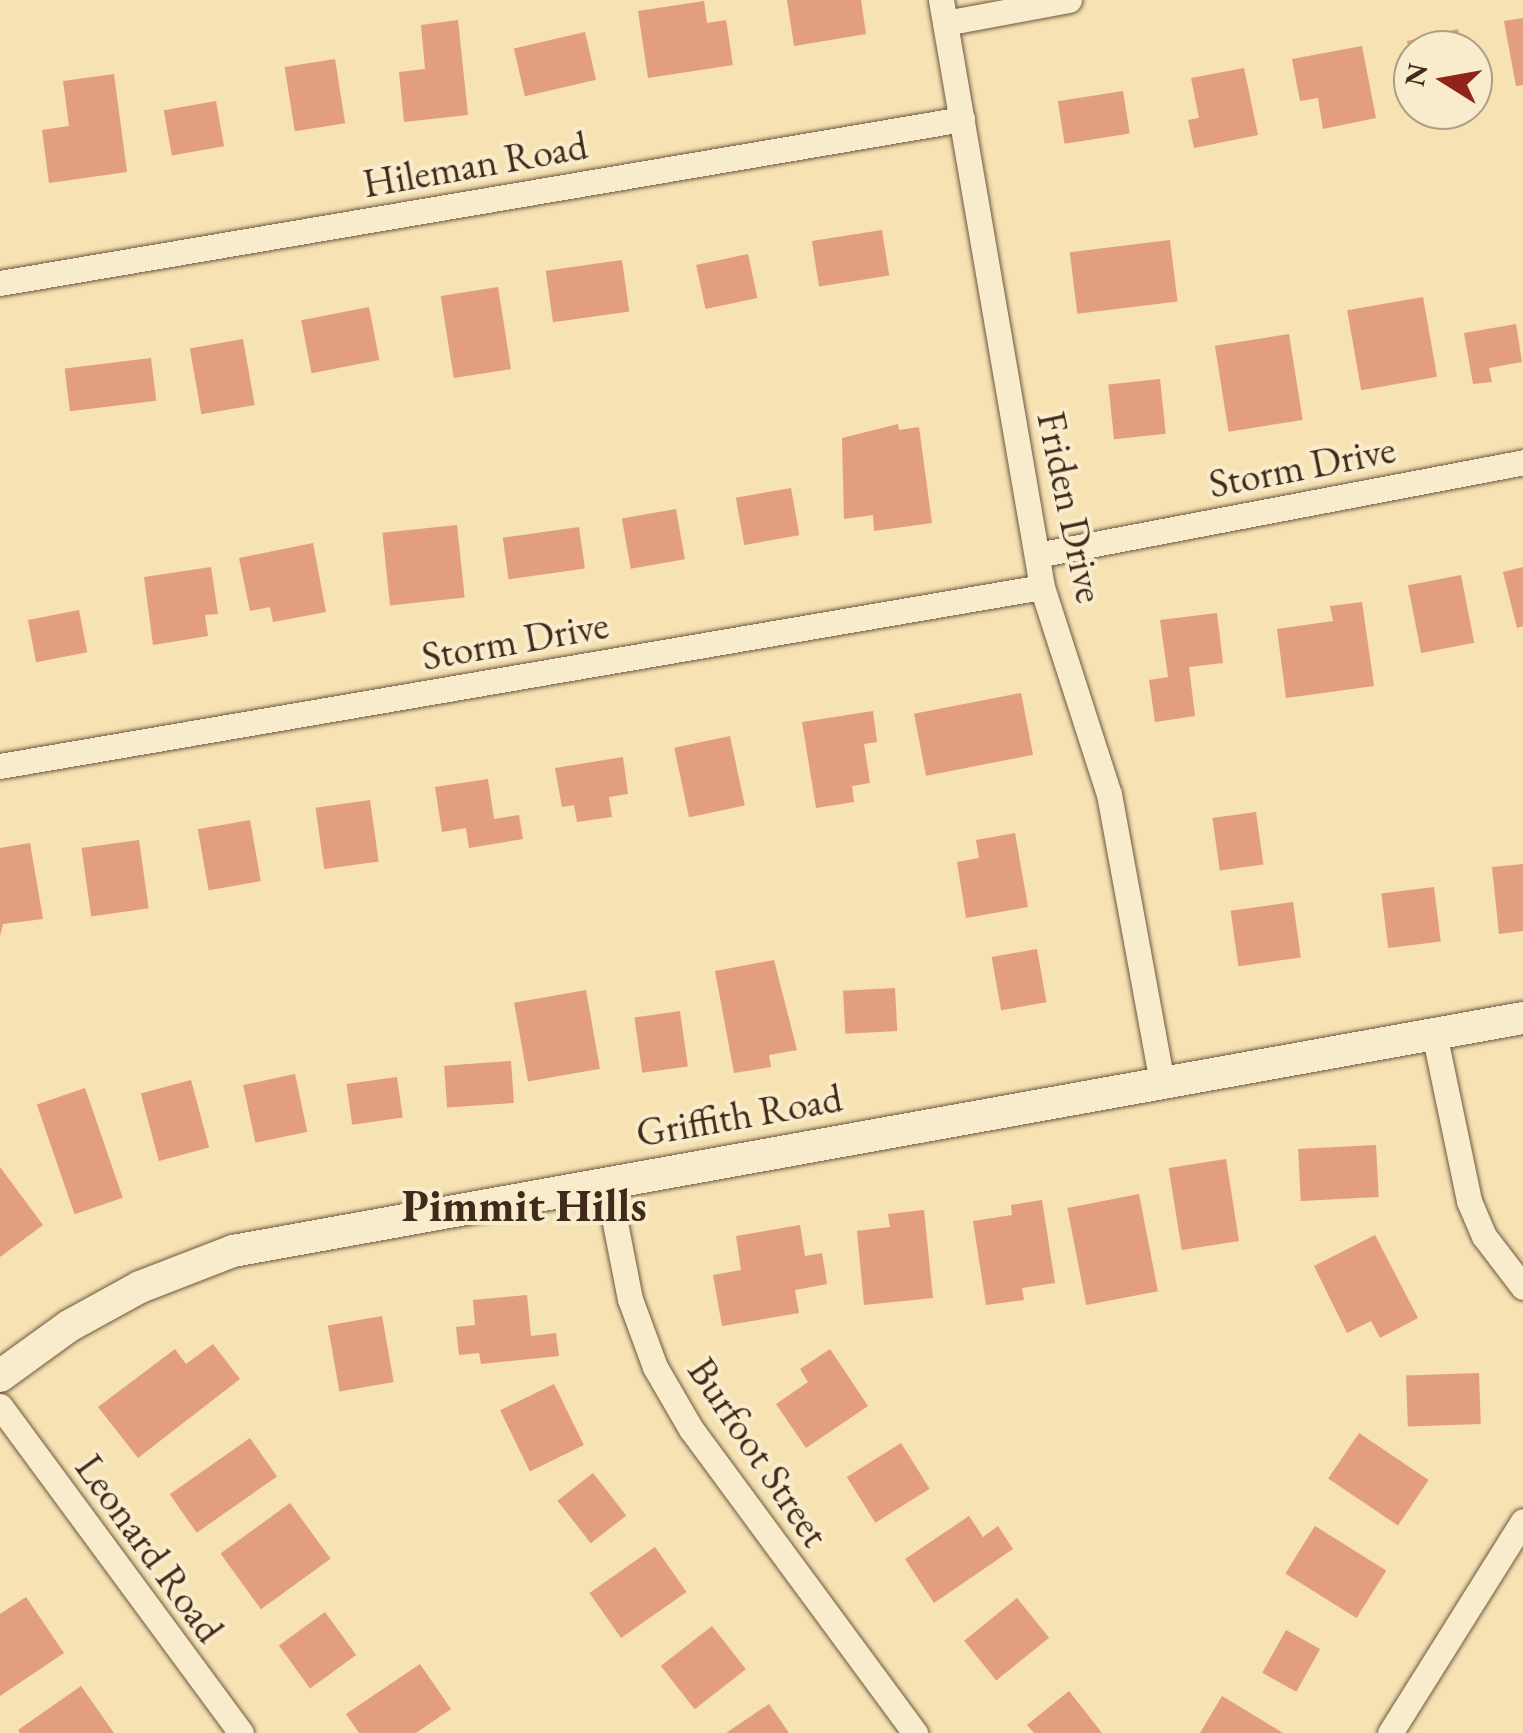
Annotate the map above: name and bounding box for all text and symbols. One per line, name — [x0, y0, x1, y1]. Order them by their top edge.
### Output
north arrow — [1393, 30, 1493, 130]
text: N — [1396, 60, 1435, 89]
street label: Hileman Road — [359, 121, 591, 207]
street label: Friden Drive — [1027, 407, 1115, 607]
street label: Storm Drive — [1205, 424, 1399, 508]
street label: Storm Drive — [418, 600, 612, 680]
street label: Griffith Road — [632, 1073, 846, 1157]
district label: Pimmit Hills — [401, 1179, 647, 1233]
street label: Burfoot Street — [678, 1348, 840, 1556]
street label: Leonard Road — [66, 1445, 234, 1651]

